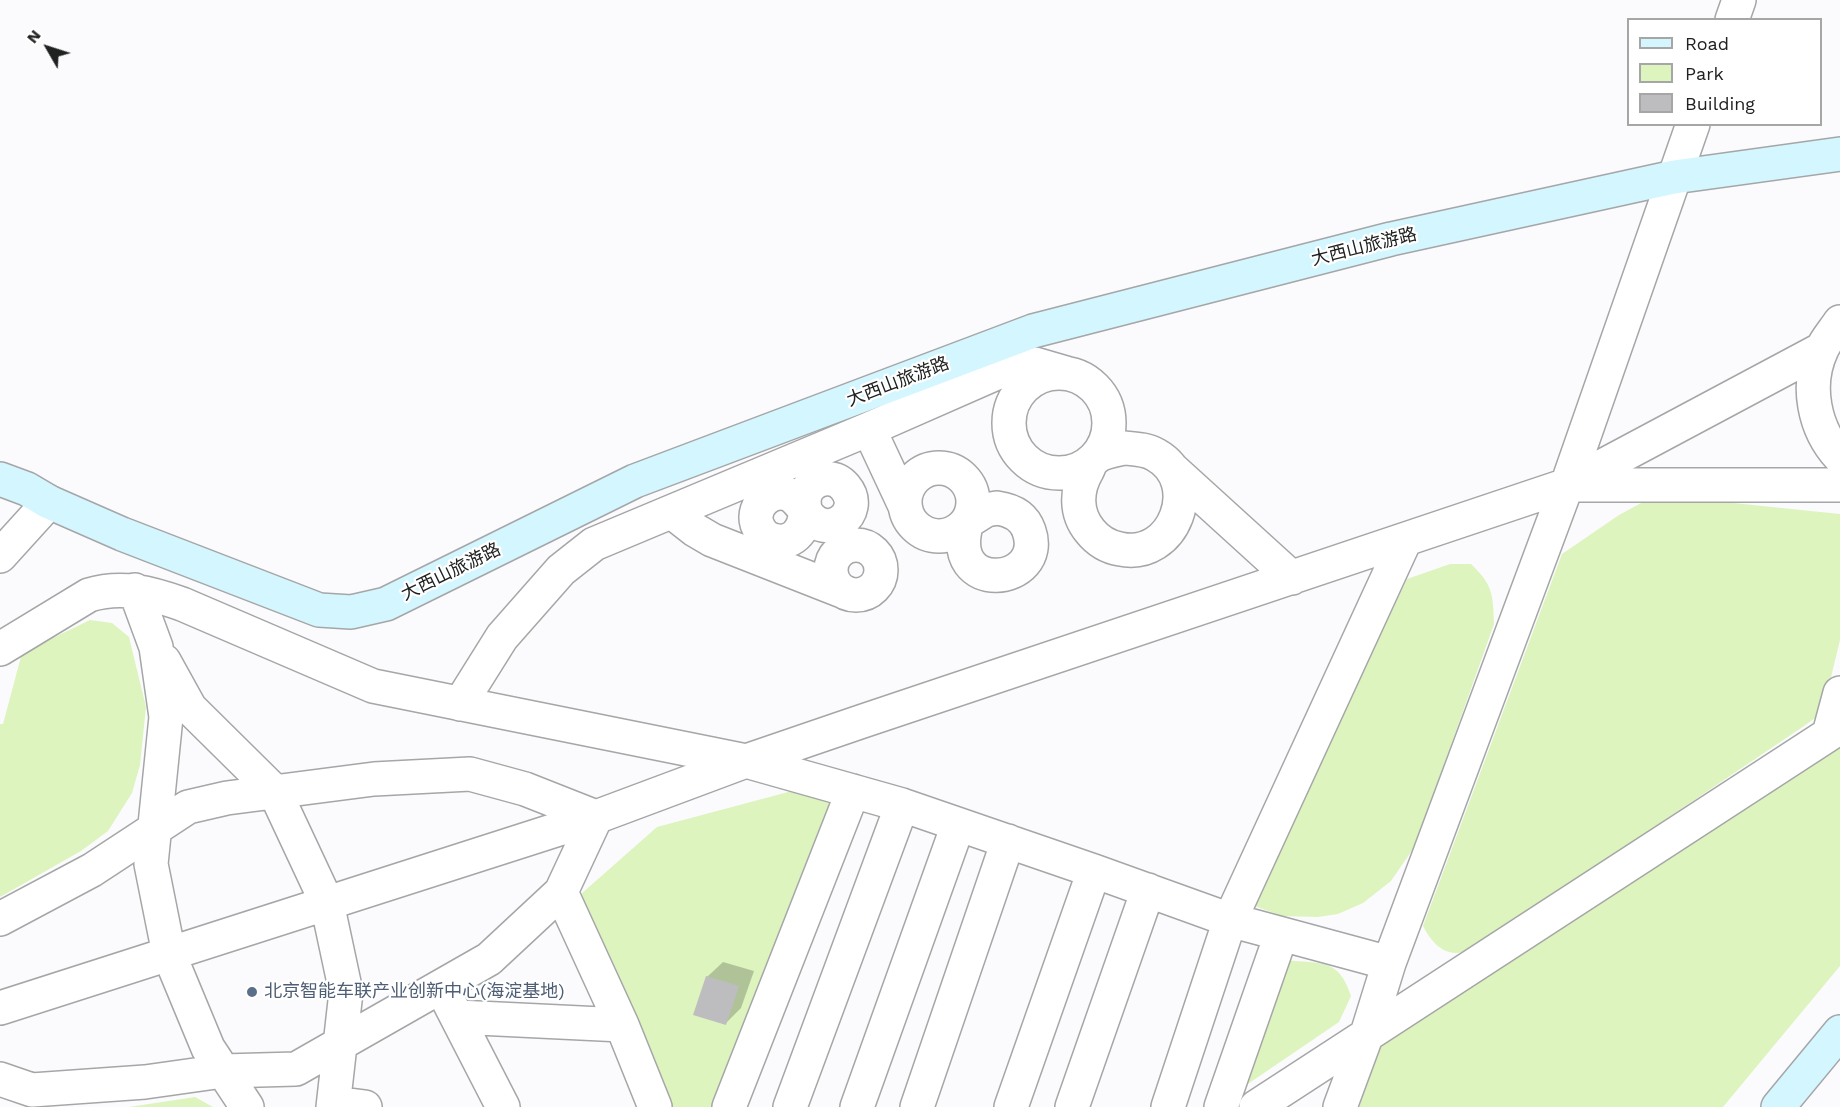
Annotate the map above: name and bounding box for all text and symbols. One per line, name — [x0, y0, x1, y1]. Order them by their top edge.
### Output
north arrow — [18, 18, 78, 78]
legend — [1627, 18, 1822, 126]
text: N — [23, 26, 45, 47]
text: Road — [1685, 33, 1729, 54]
text: Park — [1685, 63, 1724, 84]
text: Building — [1685, 93, 1755, 114]
street label: 大西山旅游路 — [1309, 223, 1419, 271]
street label: 大西山旅游路 — [844, 353, 952, 411]
street label: 大西山旅游路 — [398, 539, 504, 605]
place label: 北京智能车联产业创新中心(海淀基地) — [264, 981, 565, 1003]
marker: 北京智能车联产业创新中心(海淀基地) — [245, 985, 259, 999]

